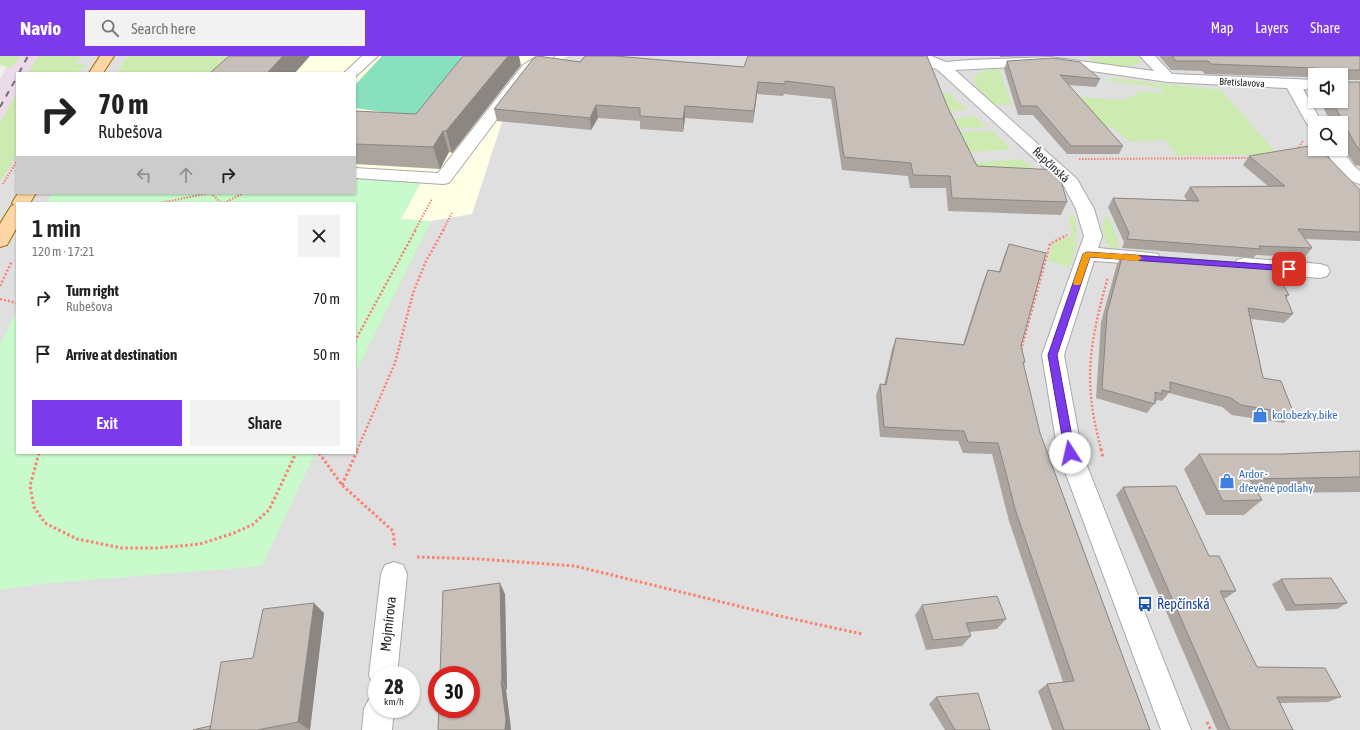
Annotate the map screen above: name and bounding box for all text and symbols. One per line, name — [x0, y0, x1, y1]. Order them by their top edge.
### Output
search box — [85, 10, 365, 46]
text: Navio — [20, 17, 61, 39]
icon: search — [99, 17, 121, 39]
text: Search here — [131, 20, 196, 37]
text: Map — [1211, 20, 1233, 36]
text: Layers — [1255, 20, 1288, 36]
text: Share — [1310, 20, 1340, 36]
map controls — [1308, 68, 1348, 156]
button: sound — [1308, 68, 1348, 108]
street label: Břetislavova — [1219, 76, 1265, 89]
icon: right — [32, 88, 84, 140]
text: 70 m — [98, 88, 148, 120]
button: search — [1308, 116, 1348, 156]
text: Rubešova — [98, 121, 163, 142]
street label: Řepčínská — [1030, 144, 1072, 186]
icon: left — [133, 164, 155, 186]
icon: ahead — [175, 164, 197, 186]
icon: right — [217, 164, 239, 186]
text: 1 min — [32, 215, 81, 242]
button: close — [298, 215, 340, 257]
text: 120 m · 17:21 — [32, 244, 95, 259]
pin — [1272, 252, 1306, 286]
icon: arrive — [1278, 258, 1300, 280]
text: Turn right — [66, 282, 119, 299]
icon: right — [32, 287, 54, 309]
text: 70 m — [313, 290, 340, 307]
text: Rubešova — [66, 299, 113, 314]
icon: arrive — [32, 343, 54, 365]
text: Arrive at destination — [66, 346, 177, 363]
text: 50 m — [313, 346, 340, 363]
button: Exit — [32, 400, 182, 446]
button: Share — [190, 400, 340, 446]
shop icon: kolobezky.bike — [1251, 406, 1269, 424]
place label: kolobezky.bike — [1272, 408, 1338, 422]
position arrow — [1049, 432, 1091, 474]
place label: Ardor - dřevěné podlahy — [1239, 467, 1313, 495]
shop icon: Ardor - dřevěné podlahy — [1218, 472, 1236, 490]
bus stop icon: Řepčínská — [1136, 595, 1154, 613]
street label: Mojmírova — [377, 596, 399, 652]
place label: Řepčínská — [1157, 596, 1210, 612]
speed limit sign: 30 — [428, 666, 480, 718]
text: 28 — [385, 675, 403, 698]
text: km/h — [384, 696, 404, 707]

